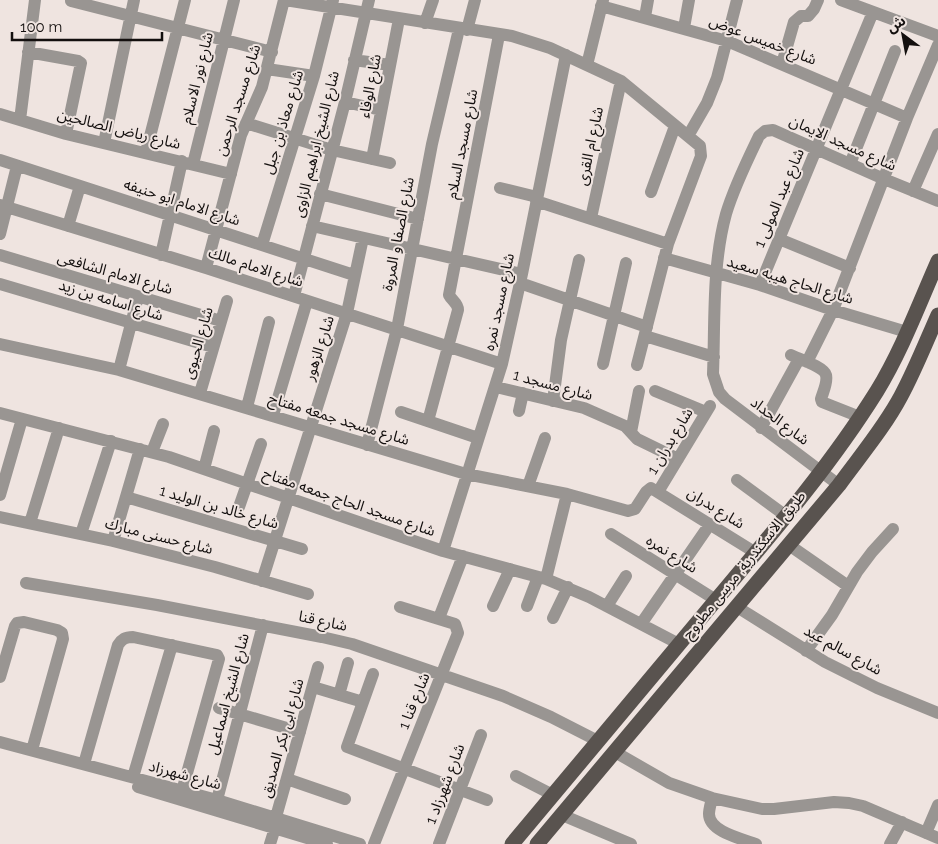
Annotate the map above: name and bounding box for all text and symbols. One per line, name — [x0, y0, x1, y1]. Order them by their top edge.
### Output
scale bar — [12, 10, 162, 42]
north arrow — [878, 10, 928, 60]
street label: شارع خميس عوض — [706, 11, 819, 72]
text: ش — [884, 12, 908, 36]
text: 100 m — [20, 18, 62, 36]
street label: شارع نور الاسلام — [177, 30, 220, 126]
street label: شارع مسجد الرحمن — [211, 42, 267, 159]
street label: شارع الوفاء — [355, 52, 388, 120]
street label: شارع معاذ بن جبل — [259, 68, 310, 177]
street label: شارع الشيخ ابراهيم الزاوى — [289, 69, 346, 220]
street label: شارع مسجد السلام — [443, 87, 484, 201]
street label: شارع رياض الصالحين — [55, 105, 183, 156]
street label: شارع ام القرى — [573, 105, 610, 188]
street label: شارع مسجد الايمان — [786, 111, 899, 177]
street label: شارع عبد المولى 1 — [750, 145, 811, 251]
street label: شارع الامام ابو حنيفه — [121, 175, 243, 232]
street label: شارع الصفا و المروة — [378, 175, 421, 293]
street label: شارع الامام مالك — [205, 243, 306, 294]
street label: شارع الامام الشافعى — [55, 248, 175, 301]
street label: شارع مسجد نمره — [480, 251, 521, 353]
street label: شارع الحاج هيبه سعيد — [724, 252, 856, 311]
street label: شارع اسامه بن زيد — [56, 276, 166, 327]
street label: شارع الحيوى — [179, 305, 220, 382]
street label: شارع الزهور — [300, 313, 341, 385]
street label: شارع مسجد 1 — [511, 366, 595, 407]
street label: شارع مسجد جمعه مفتاح — [266, 389, 412, 452]
street label: شارع الحداد — [745, 393, 813, 451]
street label: شارع بدران 1 — [643, 404, 700, 479]
street label: شارع مسجد الحاج جمعه مفتاح — [259, 464, 438, 543]
street label: شارع خالد بن الوليد 1 — [157, 481, 281, 536]
street label: شارع بدران — [682, 483, 748, 535]
street label: طريق الاسكندرية, مرسى مطروح — [679, 487, 812, 645]
street label: شارع حسنى مبارك — [103, 514, 215, 561]
street label: شارع نمره — [641, 531, 701, 579]
street label: شارع قنا — [296, 607, 349, 638]
street label: شارع سالم عيد — [799, 621, 885, 682]
street label: شارع الشيخ اسماعيل — [203, 631, 256, 757]
street label: شارع قنا 1 — [395, 670, 436, 733]
street label: شارع ابى بكر الصديق — [256, 676, 311, 801]
street label: شارع شهرزاد 1 — [421, 741, 471, 828]
street label: شارع شهرزاد — [146, 757, 223, 796]

